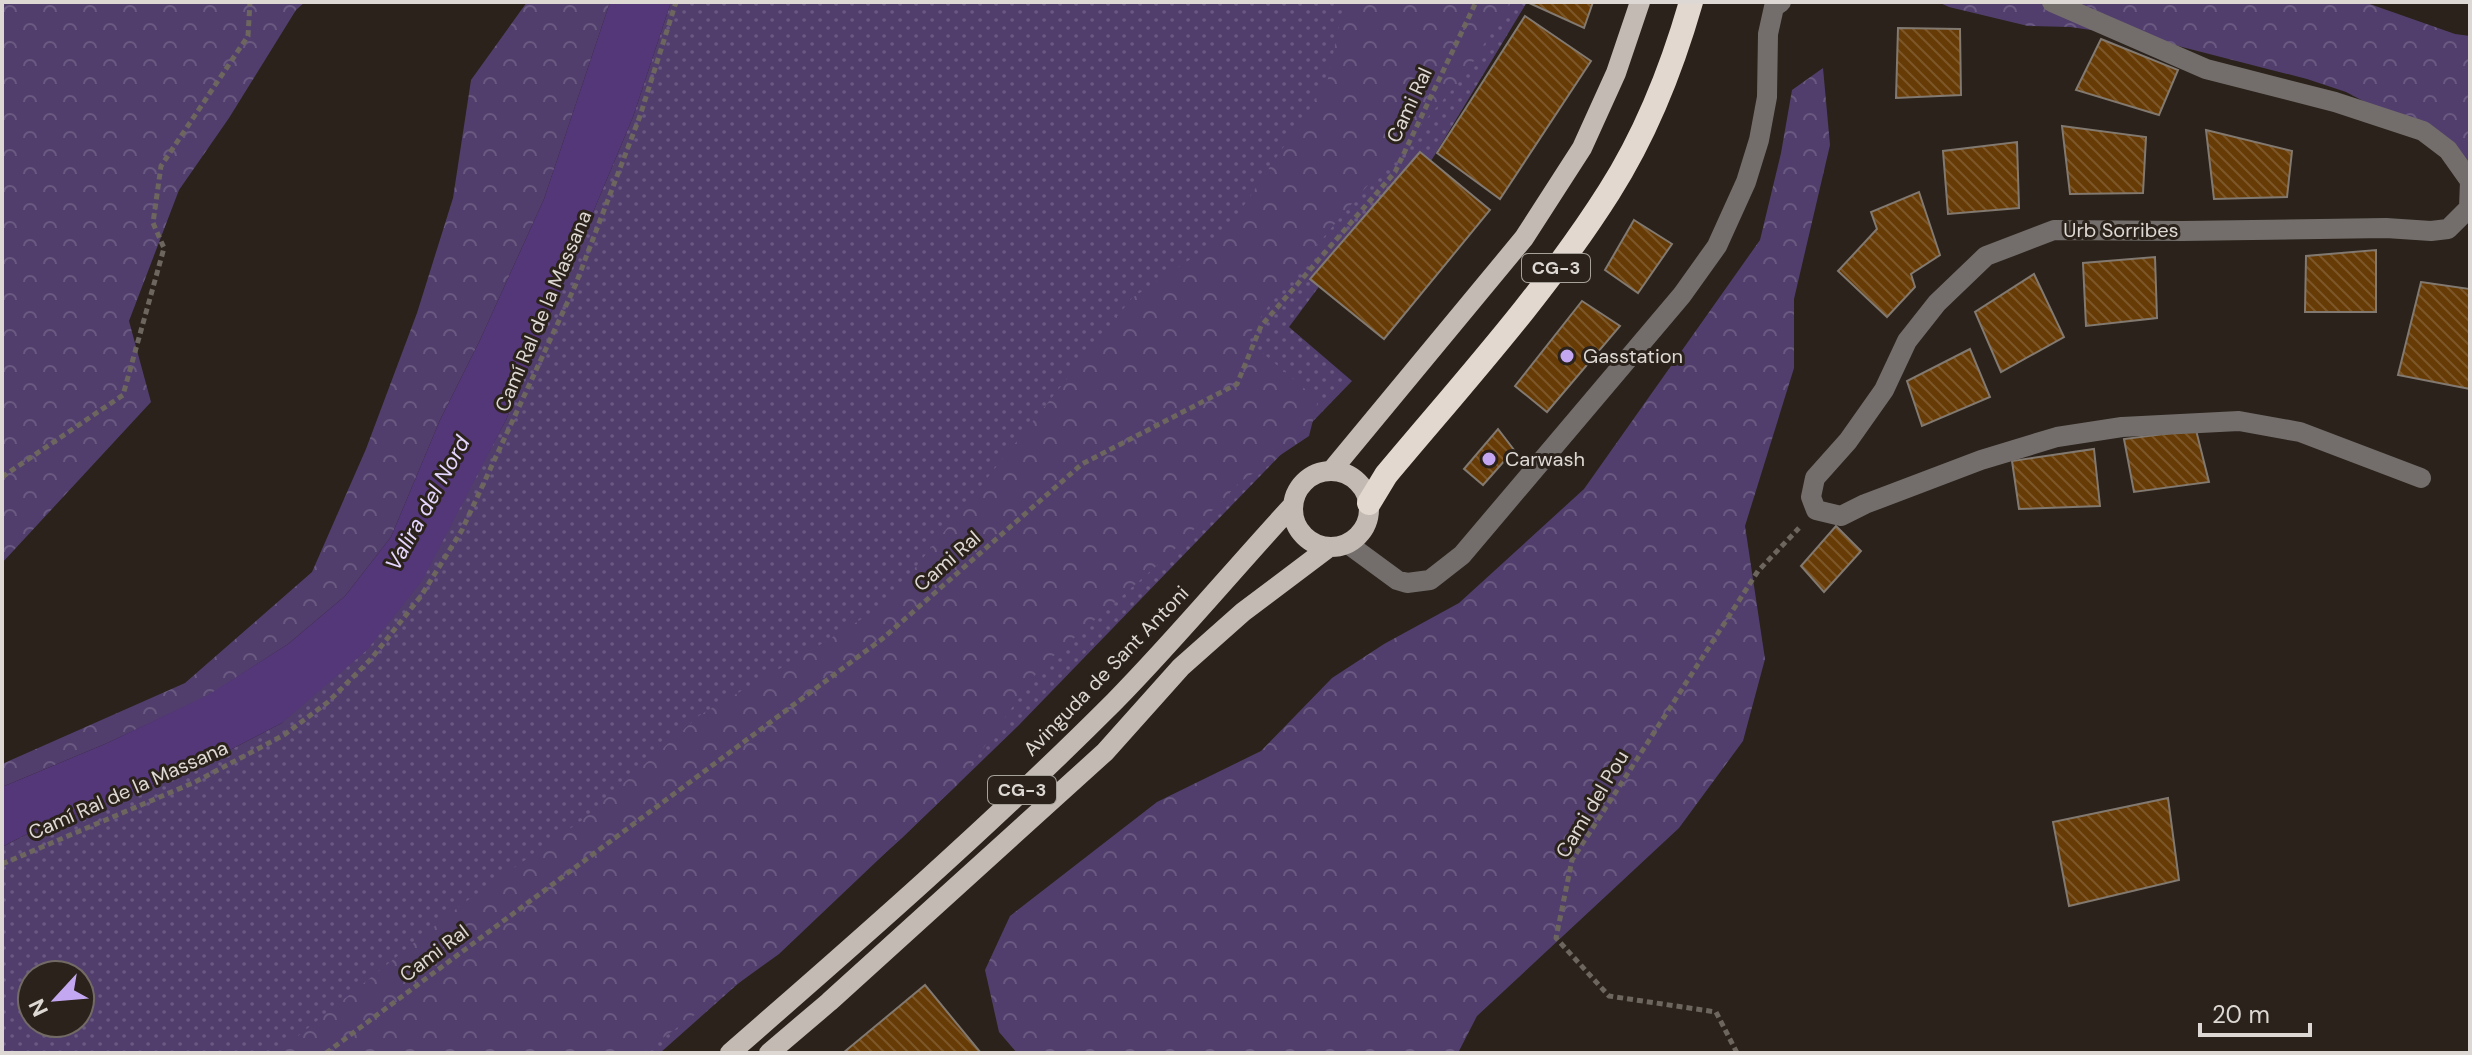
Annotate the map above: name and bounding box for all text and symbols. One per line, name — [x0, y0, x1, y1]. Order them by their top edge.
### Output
street label: Cami Ral — [1380, 63, 1438, 147]
street label: Camí Ral de la Massana — [489, 207, 597, 415]
street label: Urb Sorribes — [2063, 217, 2179, 243]
road number: CG-3 — [1522, 254, 1590, 282]
place label: Gasstation — [1583, 343, 1683, 369]
marker: Gasstation — [1558, 347, 1576, 365]
water label: Valira del Nord — [378, 430, 477, 576]
place label: Carwash — [1505, 446, 1585, 472]
marker: Carwash — [1480, 450, 1498, 468]
street label: Cami Ral — [908, 525, 986, 597]
street label: Avinguda de Sant Antoni — [1018, 580, 1194, 762]
street label: Camí Ral de la Massana — [24, 734, 232, 846]
street label: Cami del Pou — [1550, 745, 1634, 863]
road number: CG-3 — [988, 776, 1056, 804]
street label: Cami Ral — [394, 919, 474, 987]
north arrow — [16, 959, 96, 1039]
scale bar — [2200, 987, 2310, 1037]
text: N — [22, 994, 55, 1021]
text: 20 m — [2212, 999, 2270, 1030]

